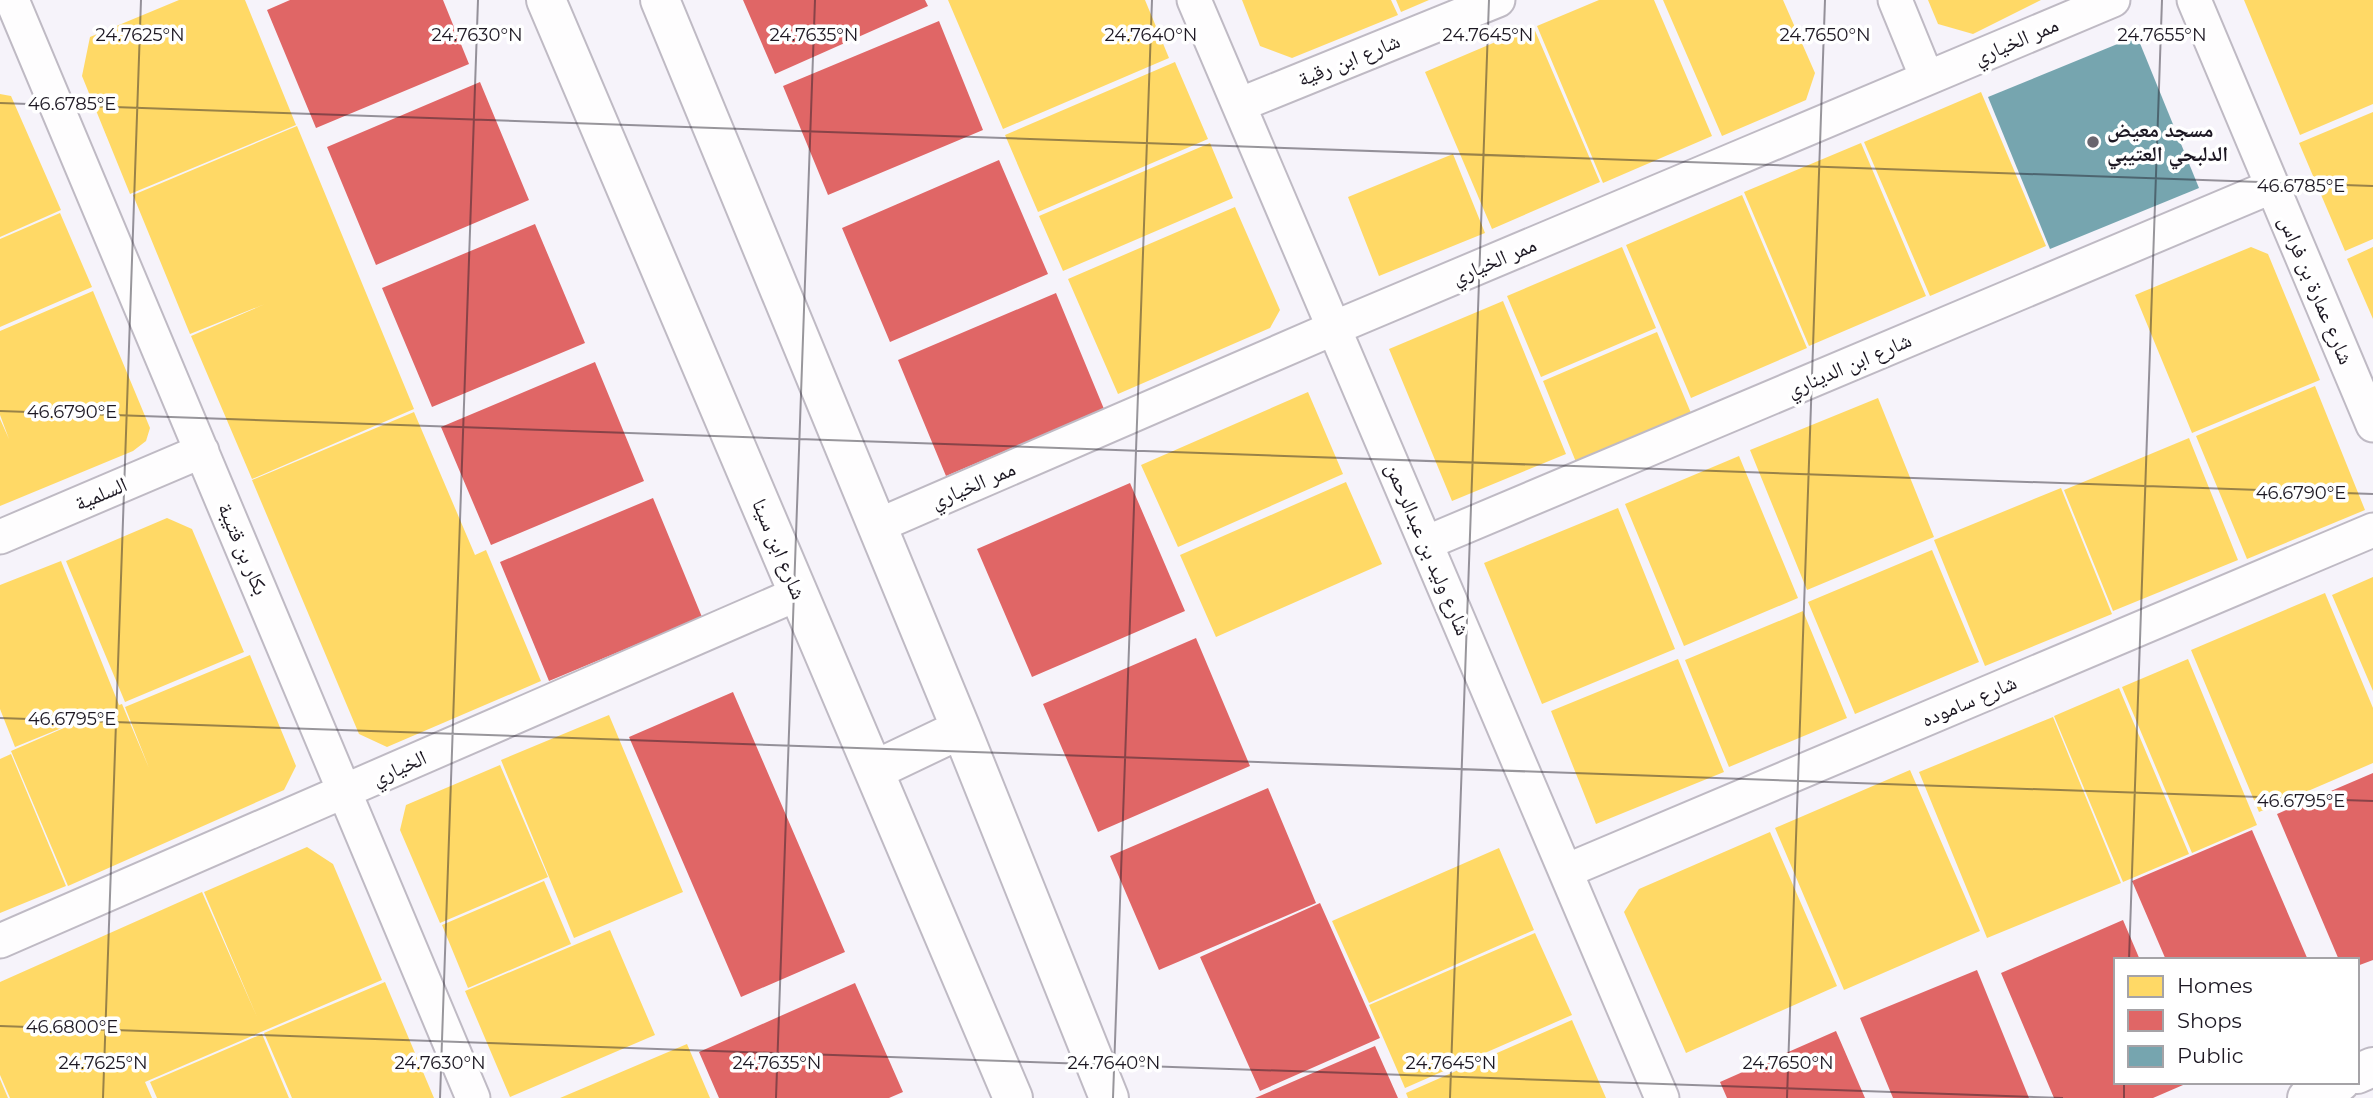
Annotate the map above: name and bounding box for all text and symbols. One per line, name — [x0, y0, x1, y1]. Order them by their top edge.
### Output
street label: ممر الخياري — [1970, 12, 2064, 74]
text: 24.7625°N — [95, 24, 185, 46]
text: 24.7630°N — [431, 24, 523, 46]
text: 24.7635°N — [770, 24, 858, 46]
text: 24.7640°N — [1105, 24, 1197, 46]
text: 24.7645°N — [1443, 24, 1533, 46]
text: 24.7650°N — [1779, 24, 1871, 46]
text: 24.7655°N — [2117, 24, 2207, 46]
street label: شارع ابن رقية — [1294, 28, 1404, 92]
text: 46.6785°E — [28, 93, 116, 115]
place label: مسجد معيض الدلبحي العتيبي — [2107, 117, 2228, 170]
marker: مسجد معيض الدلبحي العتيبي — [2085, 134, 2101, 150]
text: 46.6785°E — [2257, 175, 2345, 197]
street label: شارع عمارة بن فراس — [2273, 212, 2359, 368]
street label: ممر الخياري — [1448, 232, 1542, 294]
street label: شارع ابن الديناري — [1783, 327, 1917, 406]
text: 46.6790°E — [27, 401, 117, 423]
street label: ممر الخياري — [927, 456, 1021, 518]
street label: شارع وليد بن عبدالرحمن — [1380, 459, 1476, 639]
street label: السلمية — [71, 471, 131, 516]
text: 46.6790°E — [2256, 482, 2346, 504]
street label: شارع ابن سينا — [746, 495, 812, 603]
street label: بكار بن قتيبة — [212, 499, 274, 599]
street label: شارع ساموده — [1917, 669, 2021, 733]
text: 46.6795°E — [28, 708, 116, 730]
street label: الخياري — [367, 744, 432, 795]
text: 46.6795°E — [2257, 790, 2345, 812]
legend — [2114, 958, 2359, 1084]
text: Homes — [2177, 973, 2252, 998]
text: Shops — [2177, 1008, 2242, 1033]
text: 46.6800°E — [26, 1016, 118, 1038]
text: Public — [2177, 1043, 2244, 1068]
text: 24.7625°N — [58, 1052, 148, 1074]
text: 24.7630°N — [394, 1052, 486, 1074]
text: 24.7635°N — [733, 1052, 821, 1074]
text: 24.7640°N — [1068, 1052, 1160, 1074]
text: 24.7645°N — [1406, 1052, 1496, 1074]
text: 24.7650°N — [1742, 1052, 1834, 1074]

